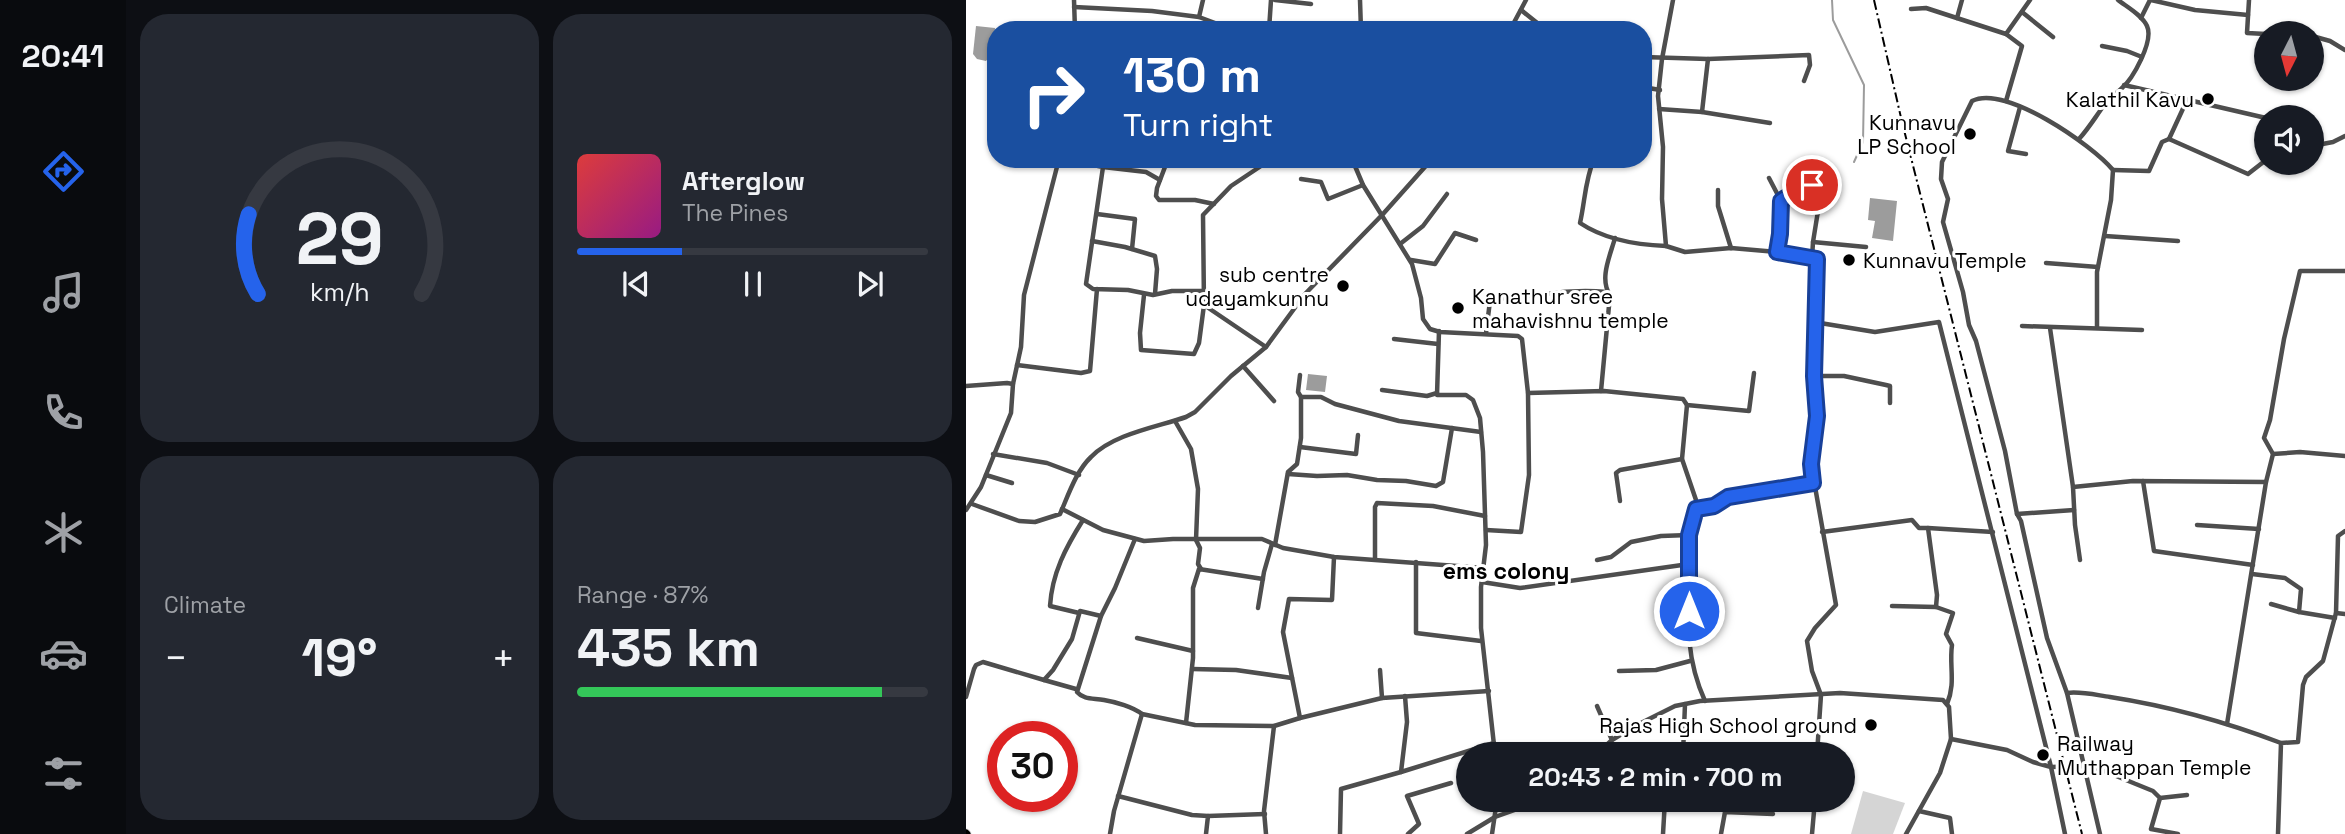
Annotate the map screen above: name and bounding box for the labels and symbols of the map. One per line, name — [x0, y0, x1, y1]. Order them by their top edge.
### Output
north arrow — [2254, 21, 2324, 91]
place label: Kalathil Kavu — [2066, 86, 2194, 113]
marker: Kalathil Kavu — [2200, 91, 2216, 107]
place label: Kunnavu LP School — [1857, 109, 1956, 160]
marker: Kunnavu LP School — [1962, 126, 1978, 142]
pin — [1782, 155, 1842, 215]
place label: Kunnavu Temple — [1863, 247, 2027, 274]
marker: Kunnavu Temple — [1841, 252, 1857, 268]
place label: sub centre udayamkunnu — [1185, 261, 1329, 312]
marker: sub centre udayamkunnu — [1335, 278, 1351, 294]
place label: Kanathur sree mahavishnu temple — [1472, 283, 1669, 334]
marker: Kanathur sree mahavishnu temple — [1450, 300, 1466, 316]
district label: ems colony — [1443, 556, 1569, 586]
position arrow — [1652, 574, 1726, 648]
place label: Rajas High School ground — [1599, 712, 1857, 739]
marker: Rajas High School ground — [1863, 717, 1879, 733]
speed limit sign: 30 — [987, 721, 1078, 812]
place label: Railway Muthappan Temple — [2057, 730, 2251, 781]
marker: Railway Muthappan Temple — [2035, 747, 2051, 763]

